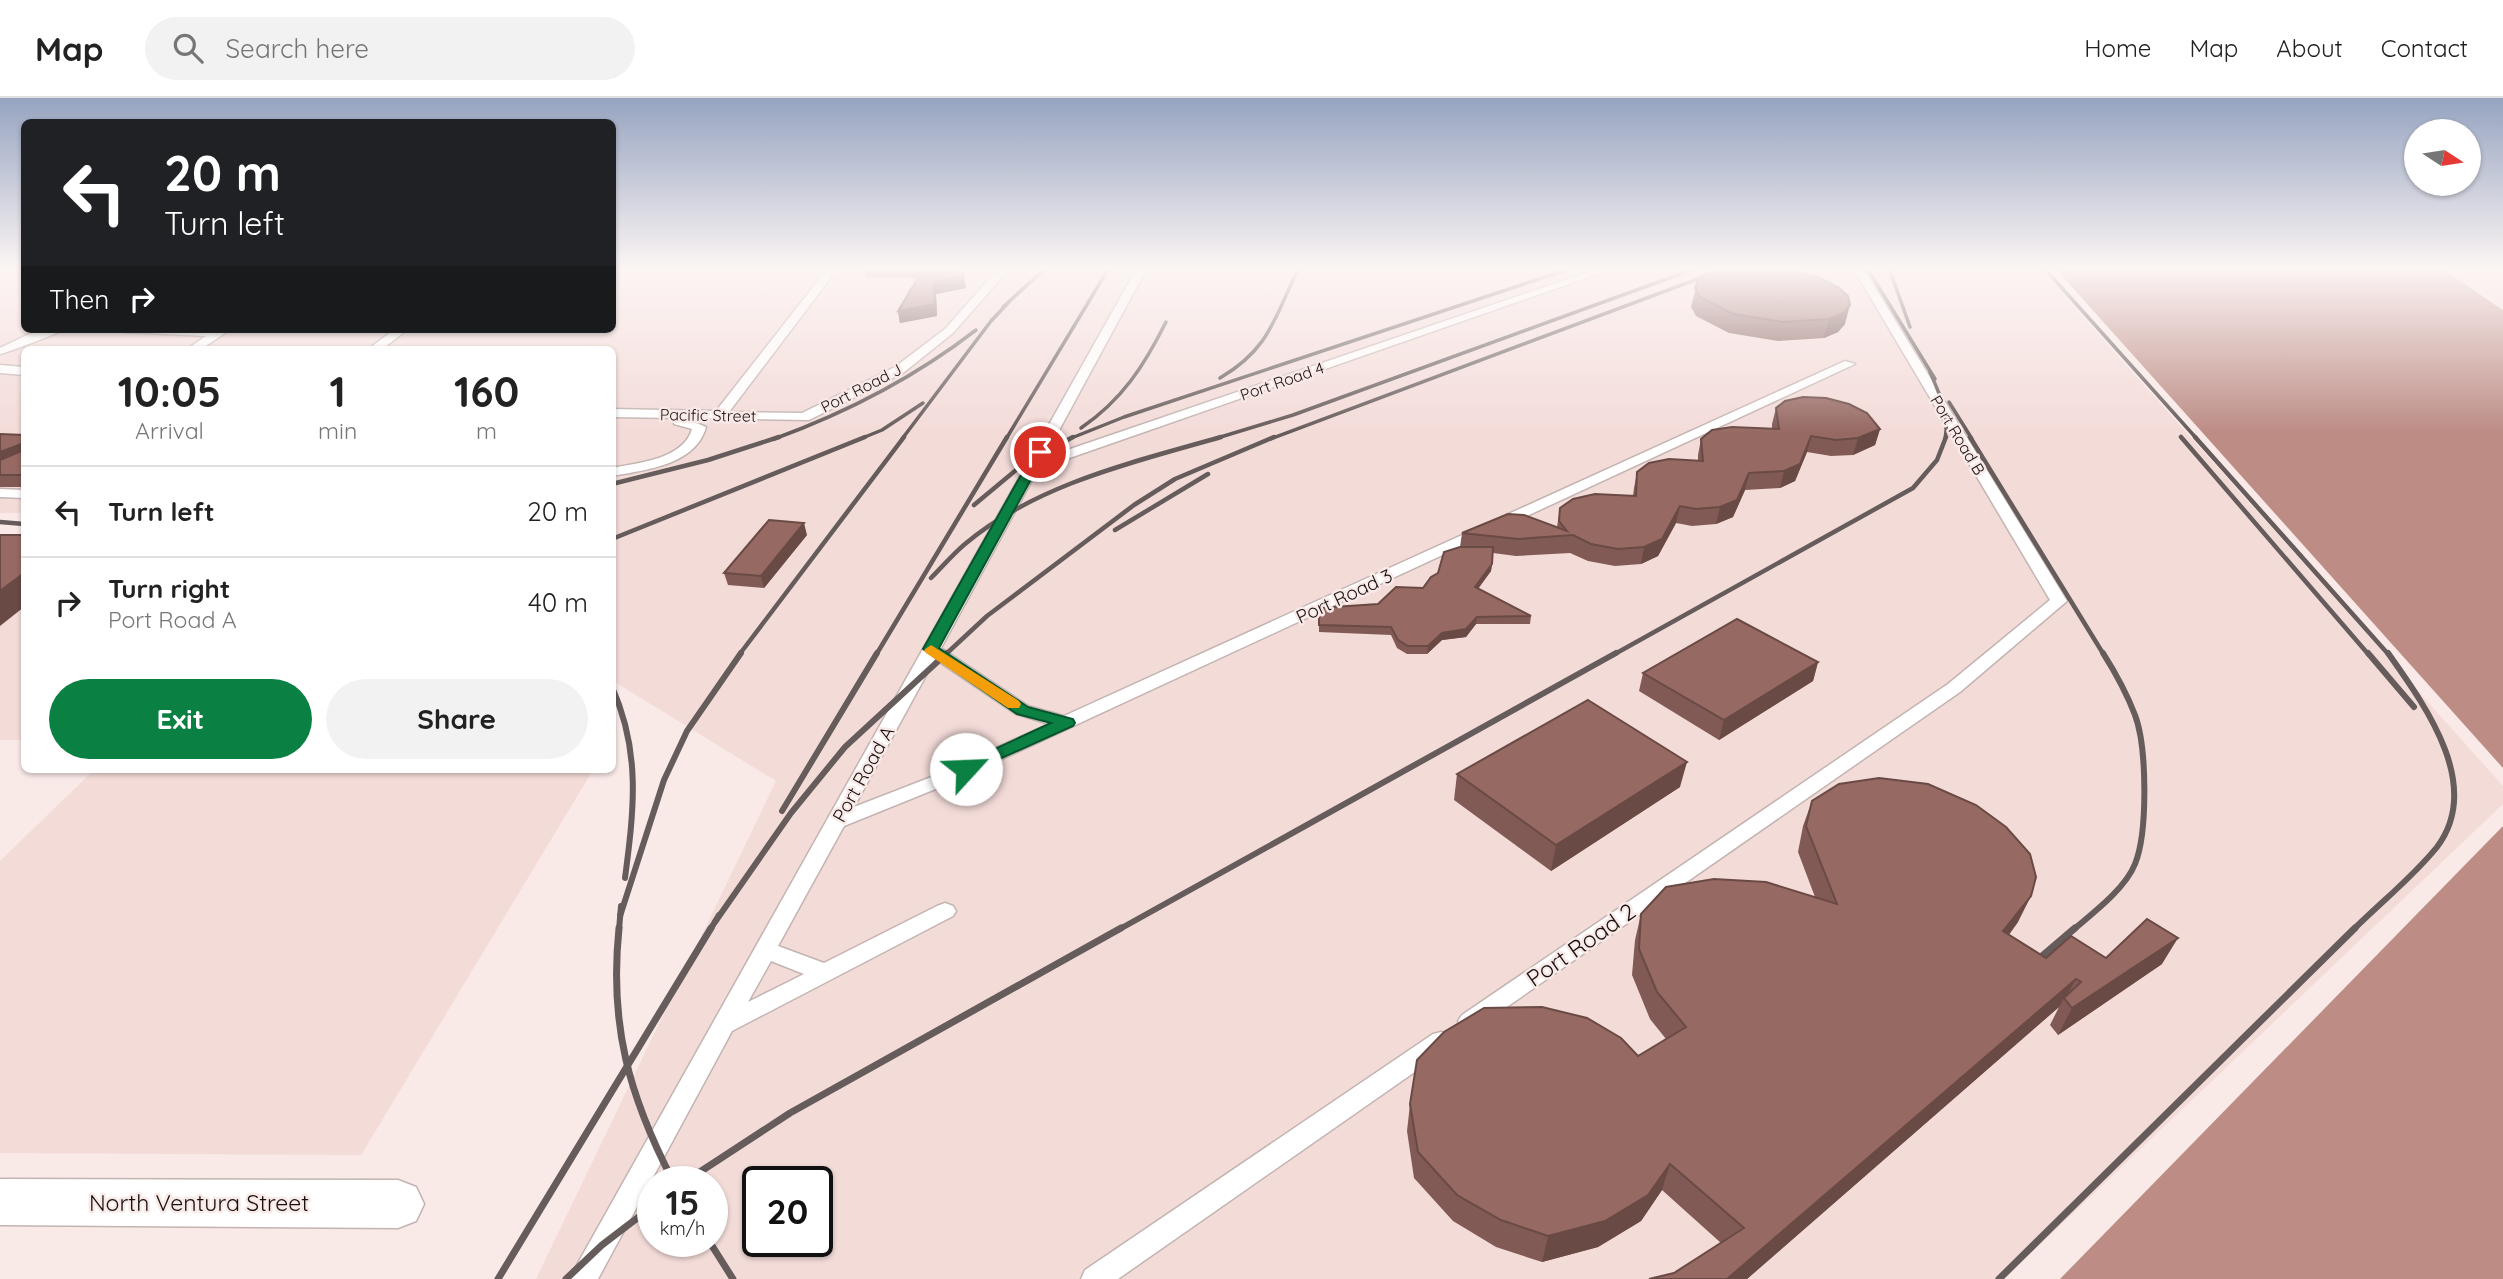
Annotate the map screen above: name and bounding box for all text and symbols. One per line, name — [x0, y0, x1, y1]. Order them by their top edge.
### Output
search box — [145, 17, 635, 80]
text: Map — [35, 28, 103, 69]
icon: search — [169, 29, 207, 67]
text: Search here — [225, 32, 369, 65]
text: Home — [2084, 33, 2151, 63]
text: Map — [2189, 33, 2238, 63]
text: About — [2276, 33, 2343, 63]
text: Contact — [2381, 33, 2468, 63]
north arrow — [2404, 119, 2482, 196]
map controls — [2404, 119, 2481, 196]
text: 20 m — [164, 142, 281, 203]
icon: left — [49, 147, 140, 238]
text: Turn left — [164, 203, 285, 243]
icon: right — [123, 280, 161, 318]
text: Then — [49, 283, 109, 316]
street label: Port Road 4 — [1237, 357, 1327, 405]
street label: Port Road J — [817, 359, 905, 417]
text: 10:05 — [118, 365, 221, 418]
text: 1 — [329, 365, 346, 418]
text: 160 — [454, 365, 519, 418]
street label: Port Road B — [1926, 391, 1990, 479]
street label: Pacific Street — [660, 404, 756, 426]
text: Arrival — [135, 416, 204, 445]
text: min — [318, 416, 357, 445]
text: m — [476, 416, 497, 445]
pin — [1010, 422, 1070, 482]
icon: arrive — [1021, 433, 1059, 471]
icon: left — [49, 493, 87, 531]
text: Turn left — [108, 495, 215, 528]
text: 20 m — [527, 495, 588, 528]
street label: Port Road 3 — [1292, 563, 1396, 629]
text: Turn right — [108, 572, 230, 605]
icon: right — [49, 584, 87, 622]
text: 40 m — [528, 586, 588, 619]
text: Port Road A — [108, 605, 237, 634]
button: Exit — [49, 679, 312, 759]
button: Share — [326, 679, 588, 759]
street label: Port Road A — [827, 722, 899, 826]
position arrow — [929, 732, 1003, 806]
street label: Port Road 2 — [1521, 896, 1641, 993]
speed limit sign: 20 — [742, 1166, 833, 1257]
text: 15 — [666, 1180, 699, 1224]
street label: North Ventura Street — [89, 1188, 309, 1217]
text: km/h — [660, 1217, 705, 1240]

